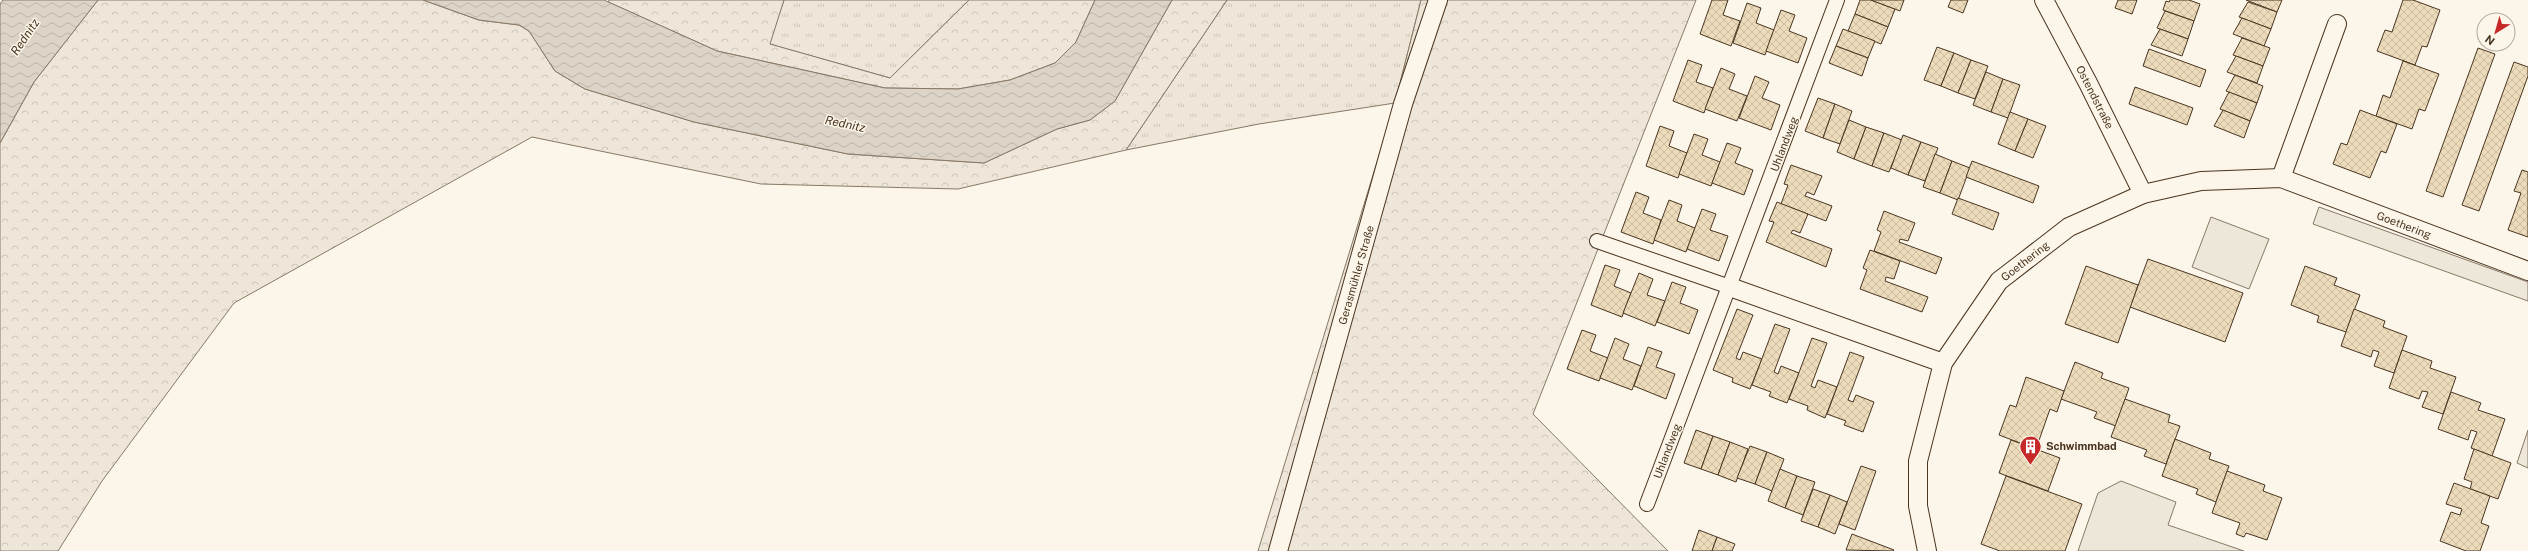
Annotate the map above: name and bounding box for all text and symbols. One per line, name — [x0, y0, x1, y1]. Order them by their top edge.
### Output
north arrow — [2476, 12, 2516, 52]
water label: Rednitz — [8, 16, 42, 58]
text: N — [2483, 33, 2497, 47]
street label: Ostendstraße — [2074, 63, 2116, 131]
water label: Rednitz — [824, 113, 867, 135]
street label: Uhlandweg — [1768, 115, 1800, 173]
street label: Goethering — [2375, 209, 2433, 241]
street label: Gerasmühler Straße — [1336, 224, 1376, 326]
street label: Goethering — [1999, 239, 2051, 283]
street label: Uhlandweg — [1651, 422, 1683, 480]
building icon: Schwimmbad — [2017, 433, 2043, 466]
place label: Schwimmbad — [2046, 440, 2117, 452]

